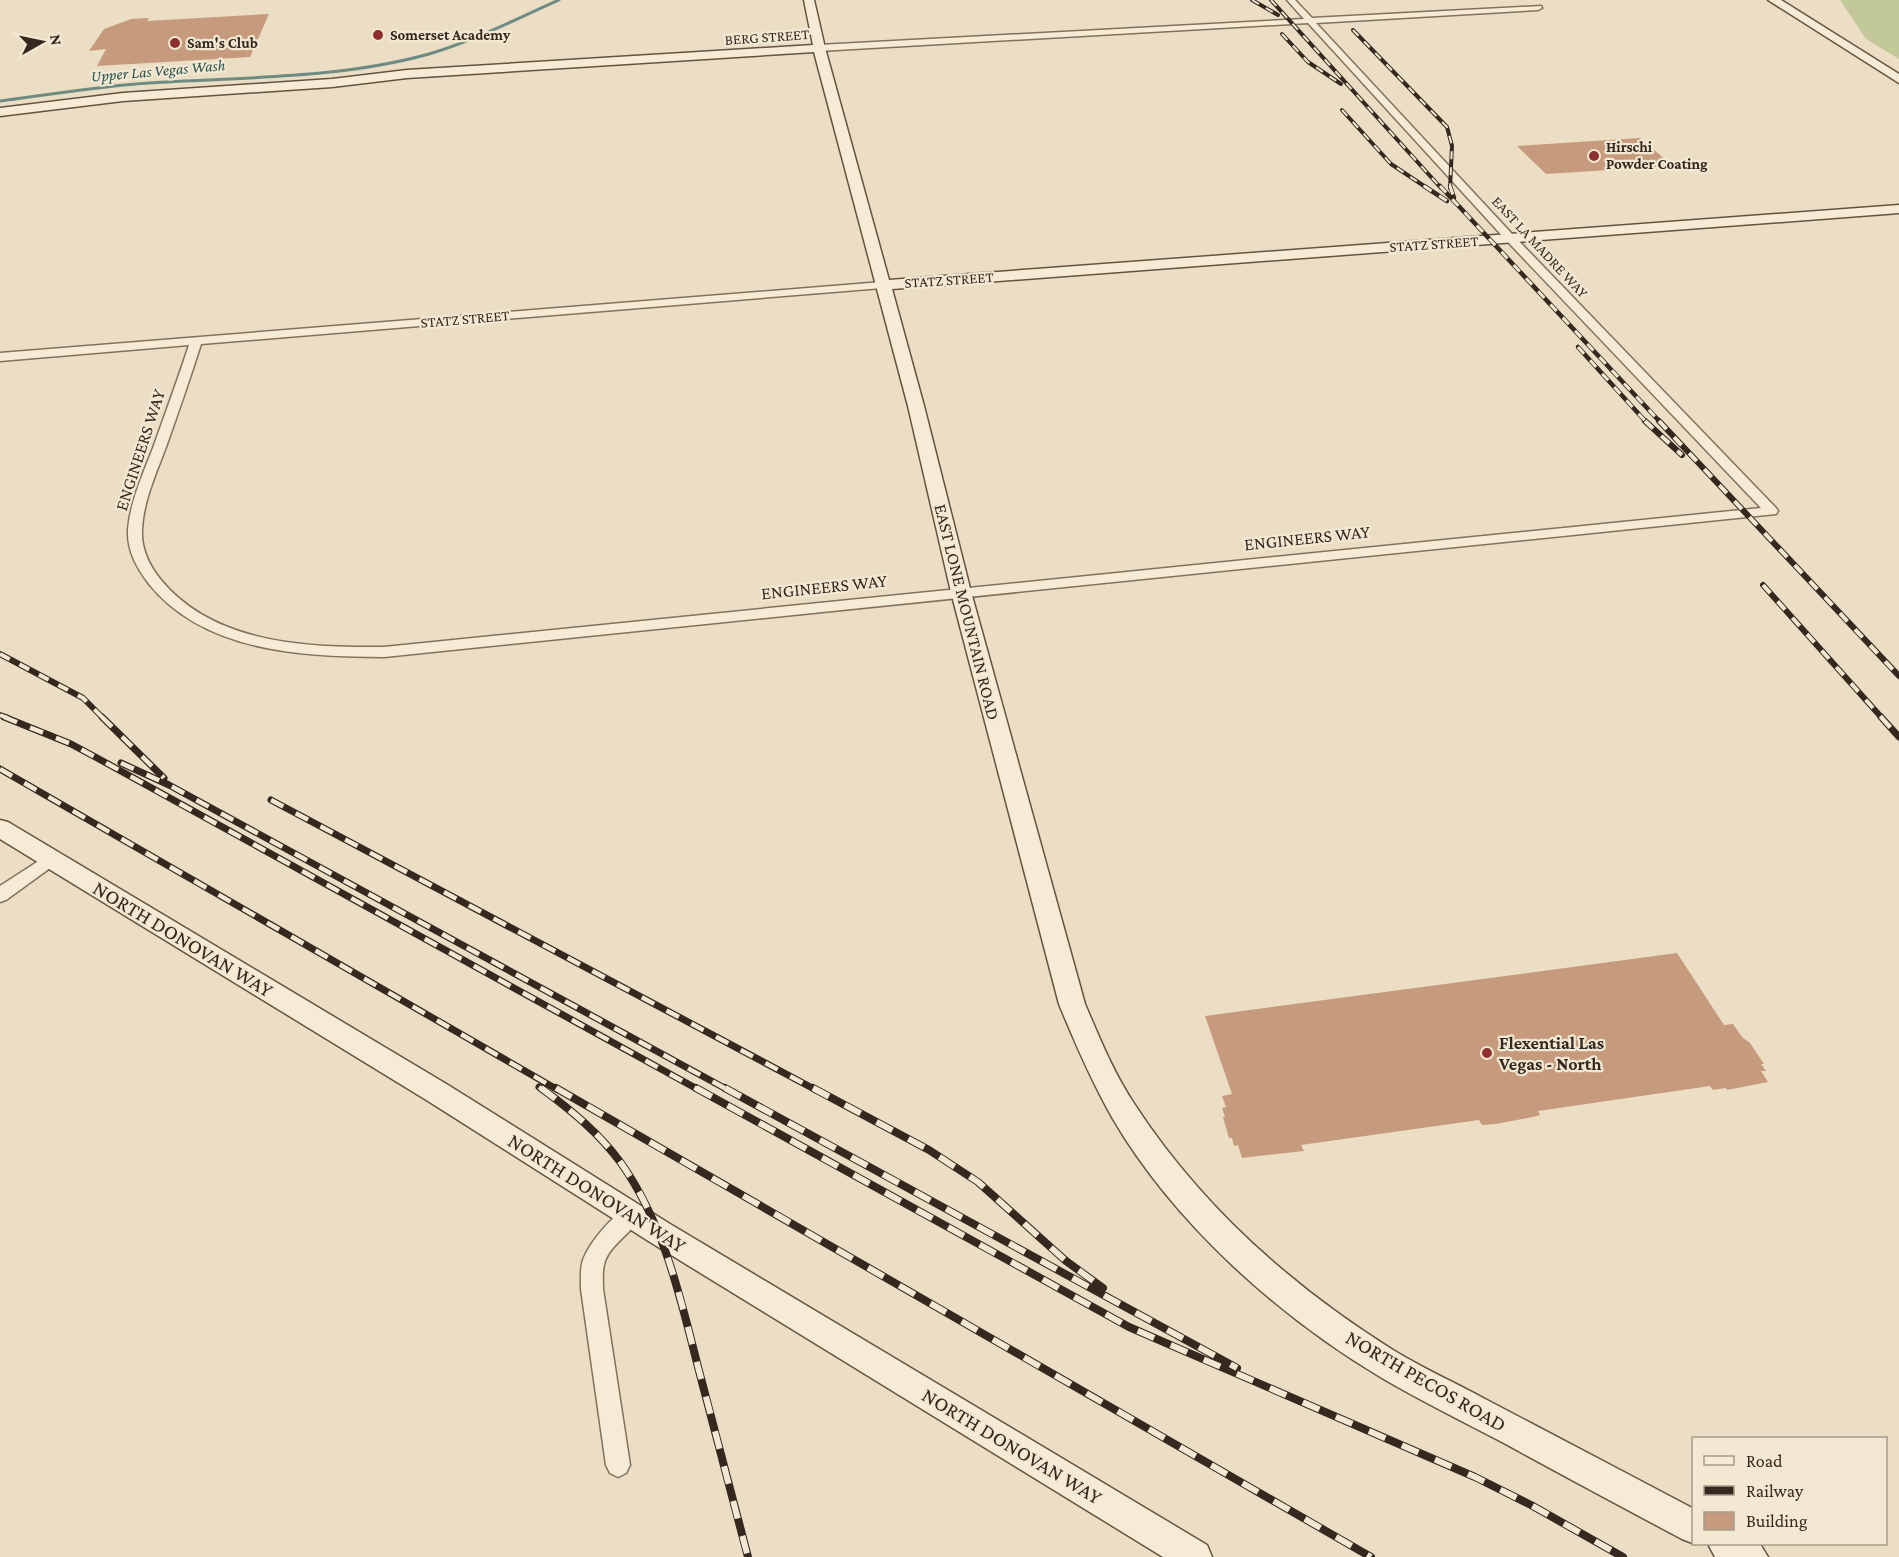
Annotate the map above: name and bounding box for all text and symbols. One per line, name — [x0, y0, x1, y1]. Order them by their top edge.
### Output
north arrow — [12, 12, 72, 72]
street label: BERG STREET — [724, 26, 810, 48]
place label: Somerset Academy — [390, 27, 511, 43]
marker: Somerset Academy — [371, 28, 385, 42]
text: N — [47, 33, 66, 47]
place label: Sam's Club — [187, 35, 258, 51]
marker: Sam's Club — [168, 36, 182, 50]
water label: Upper Las Vegas Wash — [90, 56, 226, 86]
place label: Hirschi Powder Coating — [1606, 139, 1708, 172]
marker: Hirschi Powder Coating — [1587, 149, 1601, 163]
street label: EAST LA MADRE WAY — [1489, 193, 1591, 301]
street label: STATZ STREET — [1389, 233, 1479, 255]
street label: STATZ STREET — [904, 269, 994, 291]
street label: STATZ STREET — [420, 307, 510, 331]
street label: ENGINEERS WAY — [111, 386, 169, 513]
street label: EAST LONE MOUNTAIN ROAD — [930, 502, 1004, 722]
street label: ENGINEERS WAY — [1243, 521, 1371, 555]
street label: ENGINEERS WAY — [760, 570, 888, 604]
street label: NORTH DONOVAN WAY — [89, 876, 278, 1003]
place label: Flexential Las Vegas - North — [1498, 1033, 1604, 1074]
marker: Flexential Las Vegas - North — [1480, 1046, 1494, 1060]
street label: NORTH DONOVAN WAY — [504, 1128, 691, 1258]
street label: NORTH PECOS ROAD — [1341, 1325, 1511, 1437]
street label: NORTH DONOVAN WAY — [918, 1383, 1107, 1510]
legend — [1692, 1437, 1887, 1545]
text: Road — [1746, 1451, 1783, 1471]
text: Railway — [1746, 1481, 1804, 1501]
text: Building — [1746, 1511, 1808, 1531]

